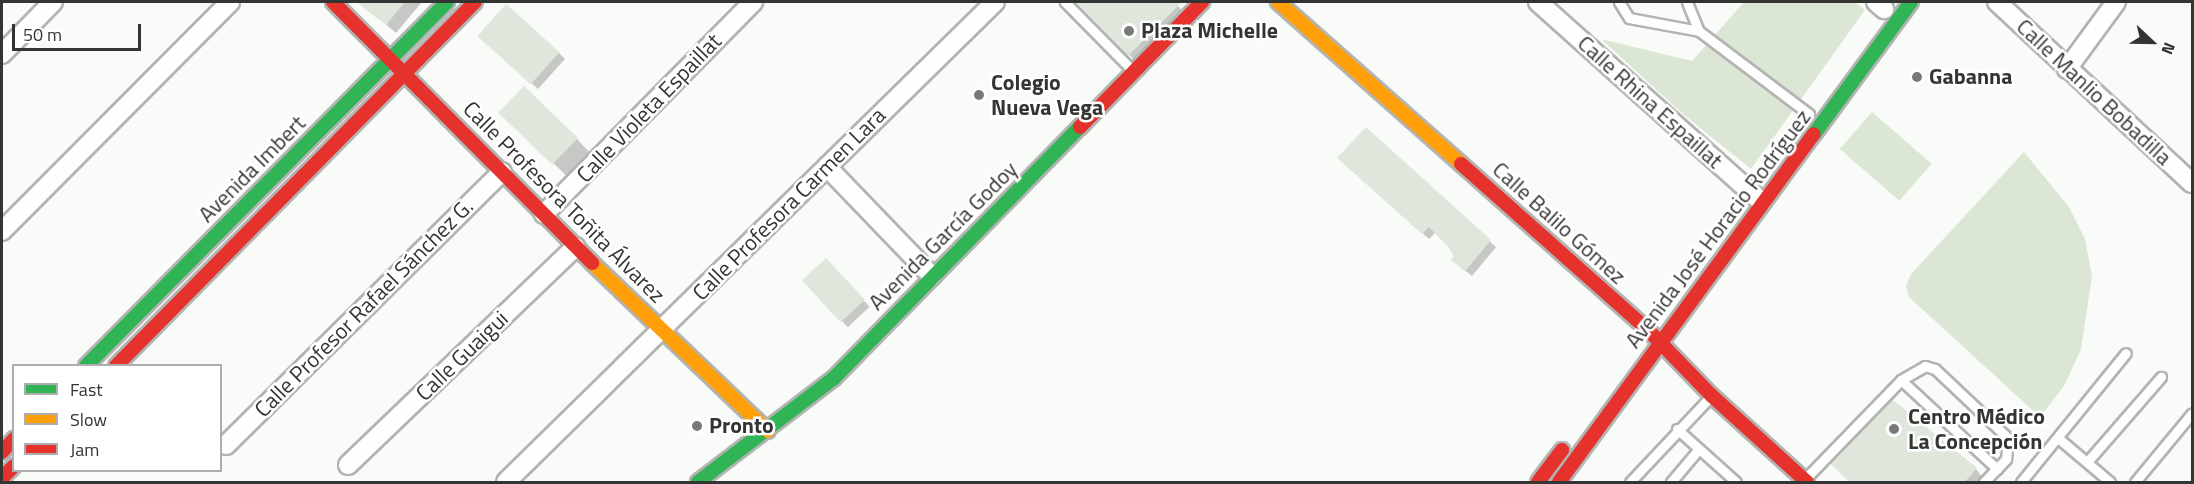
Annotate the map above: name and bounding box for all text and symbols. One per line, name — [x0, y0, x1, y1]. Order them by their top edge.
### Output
scale bar — [15, 12, 144, 50]
north arrow — [2122, 12, 2182, 72]
street label: Calle Manlio Bobadilla — [2011, 13, 2177, 171]
place label: Plaza Michelle — [1141, 18, 1278, 44]
text: 50 m — [23, 21, 62, 48]
marker: Plaza Michelle — [1122, 24, 1136, 38]
street label: Calle Violeta Espaillat — [571, 28, 727, 188]
street label: Calle Rhina Espaillat — [1572, 30, 1728, 174]
text: N — [2155, 39, 2182, 58]
place label: Gabanna — [1929, 64, 2012, 90]
place label: Colegio Nueva Vega — [991, 69, 1103, 120]
marker: Gabanna — [1910, 70, 1924, 84]
marker: Colegio Nueva Vega — [972, 88, 986, 102]
street label: Calle Profesora Toñita Álvarez — [458, 96, 670, 308]
street label: Calle Profesora Carmen Lara — [687, 102, 891, 306]
street label: Avenida José Horacio Rodríguez — [1620, 105, 1816, 353]
street label: Avenida Imbert — [193, 110, 311, 228]
street label: Avenida García Godoy — [863, 156, 1023, 316]
street label: Calle Balilo Gómez — [1487, 156, 1631, 290]
street label: Calle Profesor Rafael Sánchez G. — [249, 193, 479, 423]
street label: Calle Guaigui — [410, 306, 514, 406]
legend — [12, 364, 222, 472]
text: Fast — [70, 376, 103, 403]
place label: Centro Médico La Concepción — [1908, 403, 2045, 454]
text: Slow — [70, 406, 107, 433]
place label: Pronto — [709, 413, 774, 439]
marker: Pronto — [690, 419, 704, 433]
marker: Centro Médico La Concepción — [1885, 420, 1903, 438]
text: Jam — [70, 436, 99, 463]

